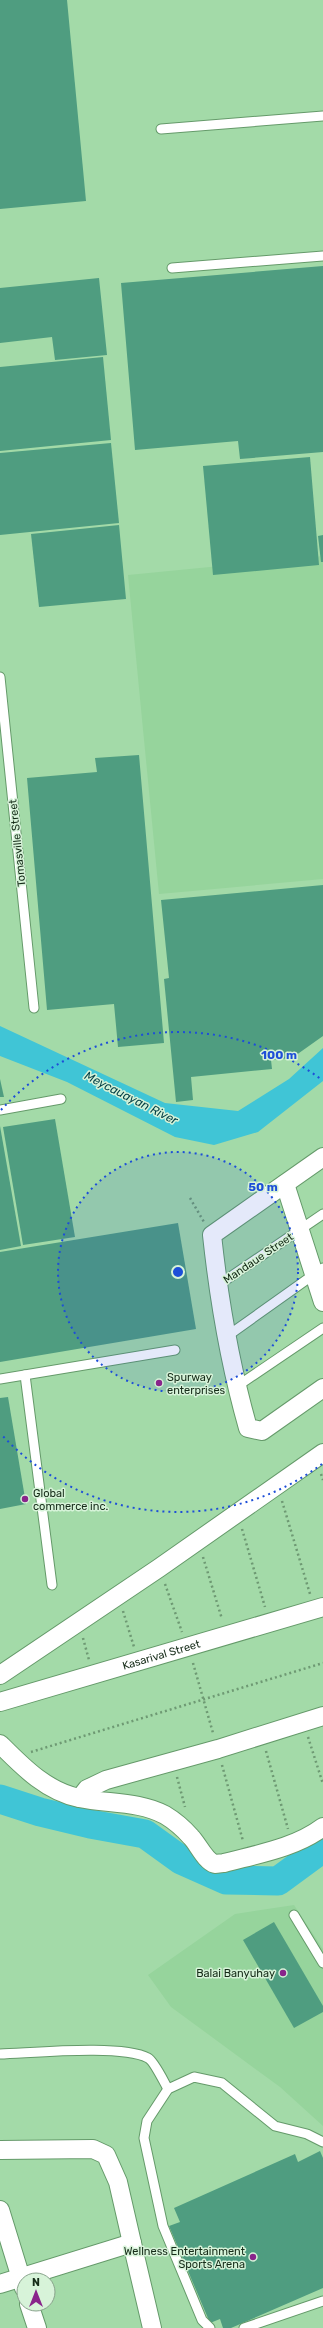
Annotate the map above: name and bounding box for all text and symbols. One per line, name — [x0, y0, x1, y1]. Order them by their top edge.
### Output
street label: Tomasville Street — [6, 798, 29, 887]
text: 100 m — [261, 1048, 297, 1062]
water label: Meycauayan River — [82, 1068, 180, 1128]
text: 50 m — [248, 1180, 278, 1194]
street label: Mandaue Street — [221, 1230, 296, 1287]
centre of rings — [171, 1265, 185, 1279]
place label: Spurway enterprises — [167, 1371, 226, 1397]
marker: Spurway enterprises — [154, 1378, 164, 1388]
place label: Global commerce inc. — [33, 1487, 109, 1513]
marker: Global commerce inc. — [20, 1494, 30, 1504]
street label: Kasarival Street — [121, 1637, 202, 1673]
place label: Balai Banyuhay — [196, 1967, 275, 1980]
marker: Balai Banyuhay — [278, 1968, 288, 1978]
place label: Wellness Entertainment Sports Arena — [124, 2245, 246, 2271]
marker: Wellness Entertainment Sports Arena — [248, 2252, 258, 2262]
north arrow — [16, 2272, 56, 2312]
text: N — [32, 2276, 40, 2289]

